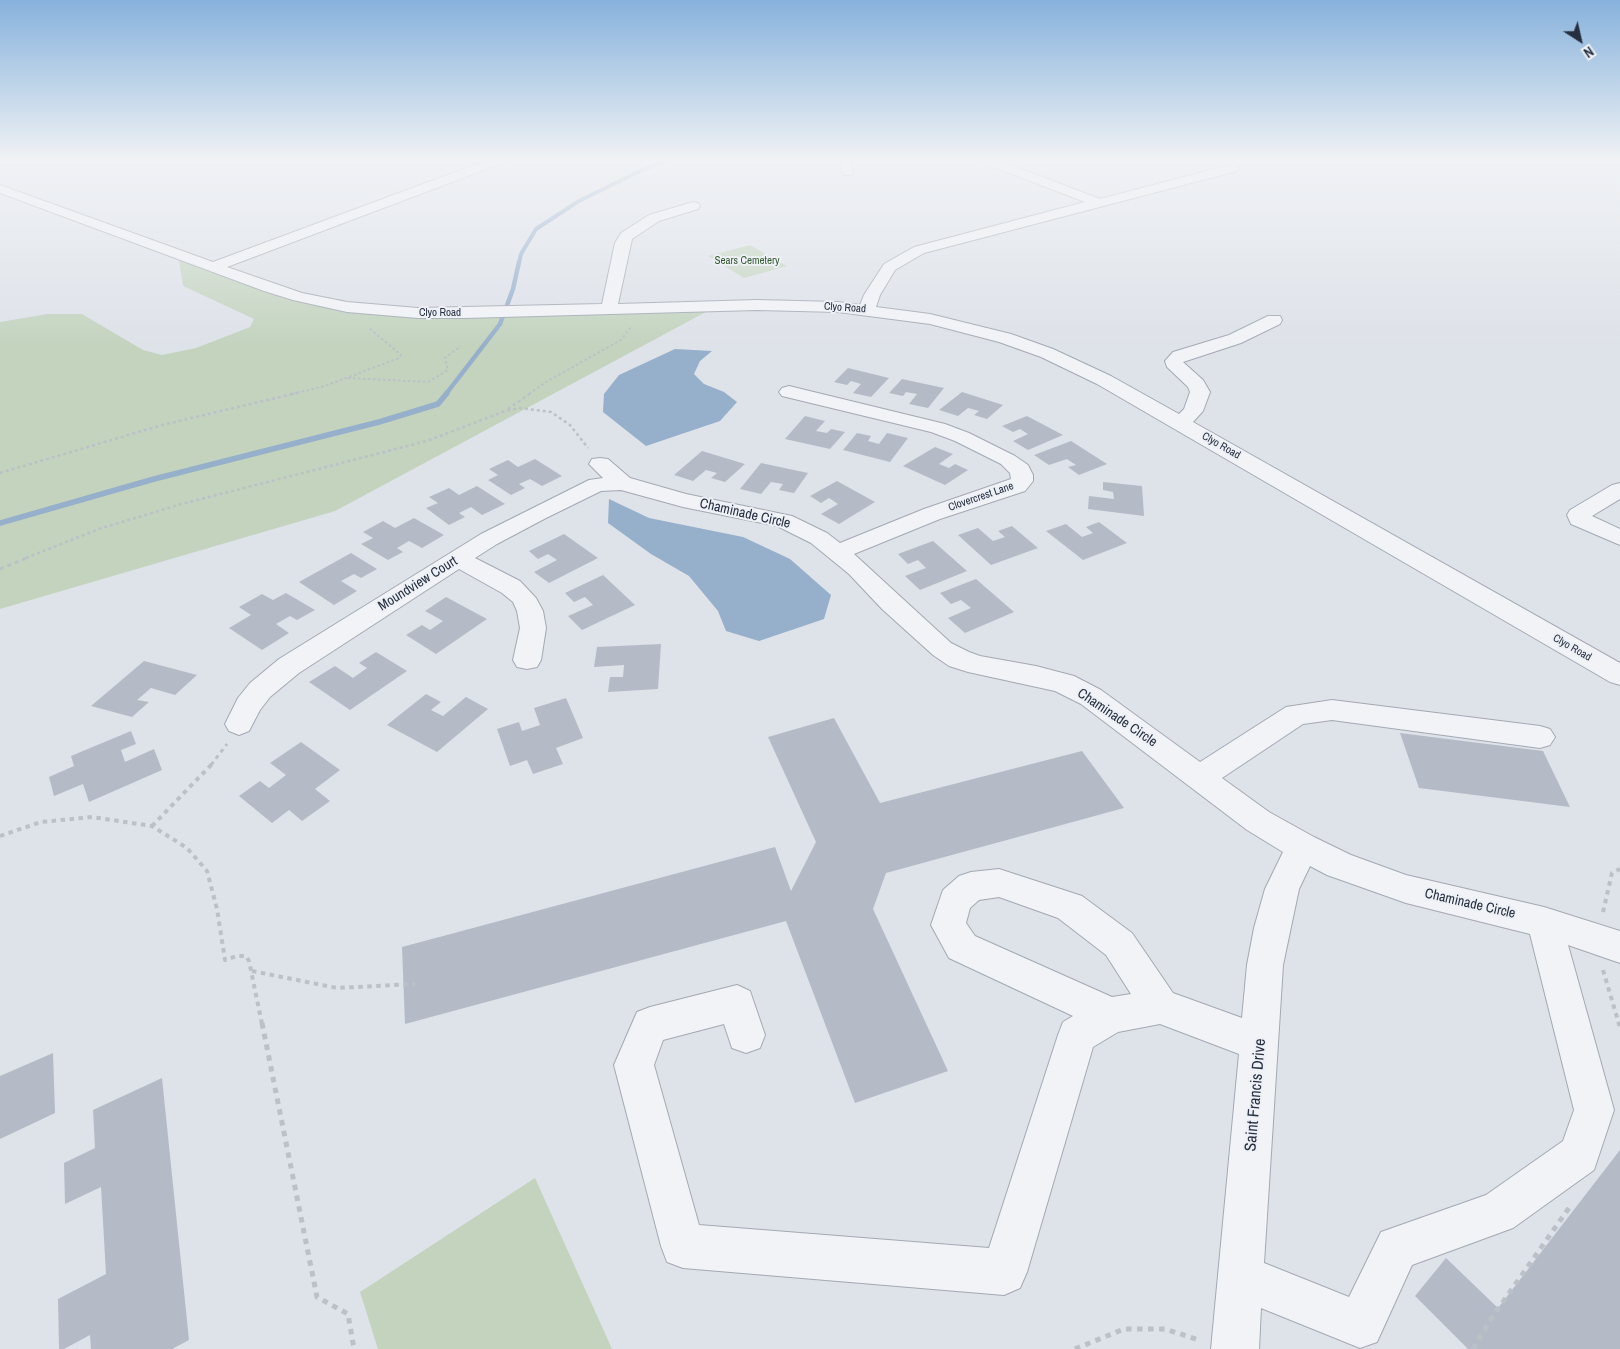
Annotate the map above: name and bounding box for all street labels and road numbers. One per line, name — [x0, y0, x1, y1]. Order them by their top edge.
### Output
street label: Clyo Road — [824, 300, 866, 316]
street label: Clyo Road — [419, 306, 461, 320]
street label: Clyo Road — [1199, 430, 1243, 462]
street label: Clovercrest Lane — [947, 480, 1015, 514]
street label: Chaminade Circle — [698, 495, 792, 533]
street label: Moundview Court — [375, 553, 461, 615]
street label: Clyo Road — [1550, 632, 1594, 664]
street label: Chaminade Circle — [1074, 685, 1160, 751]
street label: Chaminade Circle — [1423, 885, 1517, 923]
street label: Saint Francis Drive — [1242, 1038, 1270, 1152]

